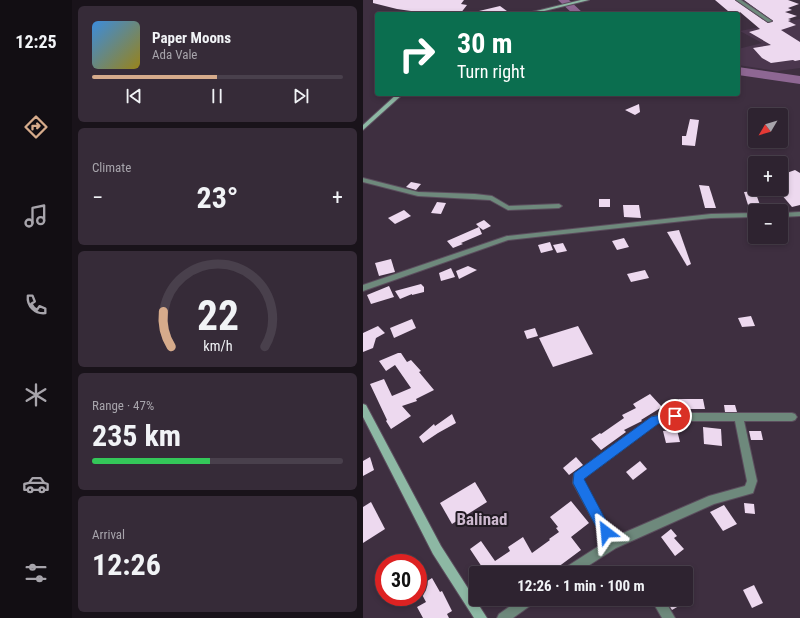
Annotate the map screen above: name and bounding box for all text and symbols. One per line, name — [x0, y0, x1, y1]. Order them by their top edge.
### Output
text: 30 m — [457, 27, 513, 60]
icon: right — [391, 28, 443, 80]
text: Paper Moons — [152, 29, 231, 47]
text: 12:25 — [15, 31, 57, 52]
text: Ada Vale — [152, 47, 197, 62]
text: Turn right — [457, 61, 525, 82]
icon: previous — [123, 85, 145, 107]
icon: pause — [206, 85, 228, 107]
icon: next — [290, 85, 312, 107]
north arrow — [748, 108, 788, 148]
map controls — [748, 108, 788, 244]
icon: directions — [22, 113, 50, 141]
button: + — [748, 156, 788, 196]
text: Climate — [92, 160, 131, 175]
text: 23° — [197, 180, 239, 215]
text: − — [92, 185, 103, 210]
text: + — [332, 185, 343, 210]
icon: music — [22, 202, 50, 230]
button: − — [748, 204, 788, 244]
icon: phone — [22, 291, 50, 319]
text: 22 — [196, 291, 239, 340]
text: km/h — [203, 338, 232, 354]
icon: climate — [22, 381, 50, 409]
text: Range · 47% — [92, 398, 154, 413]
pin — [658, 399, 692, 433]
icon: arrive — [664, 405, 686, 427]
text: 235 km — [92, 418, 181, 453]
icon: car — [22, 470, 50, 498]
district label: Balinad — [457, 509, 507, 529]
position arrow — [585, 511, 627, 553]
text: Arrival — [92, 527, 125, 542]
text: 12:26 — [92, 547, 161, 582]
speed limit sign: 30 — [375, 554, 427, 606]
icon: filters — [22, 559, 50, 587]
text: 12:26 · 1 min · 100 m — [517, 577, 645, 595]

